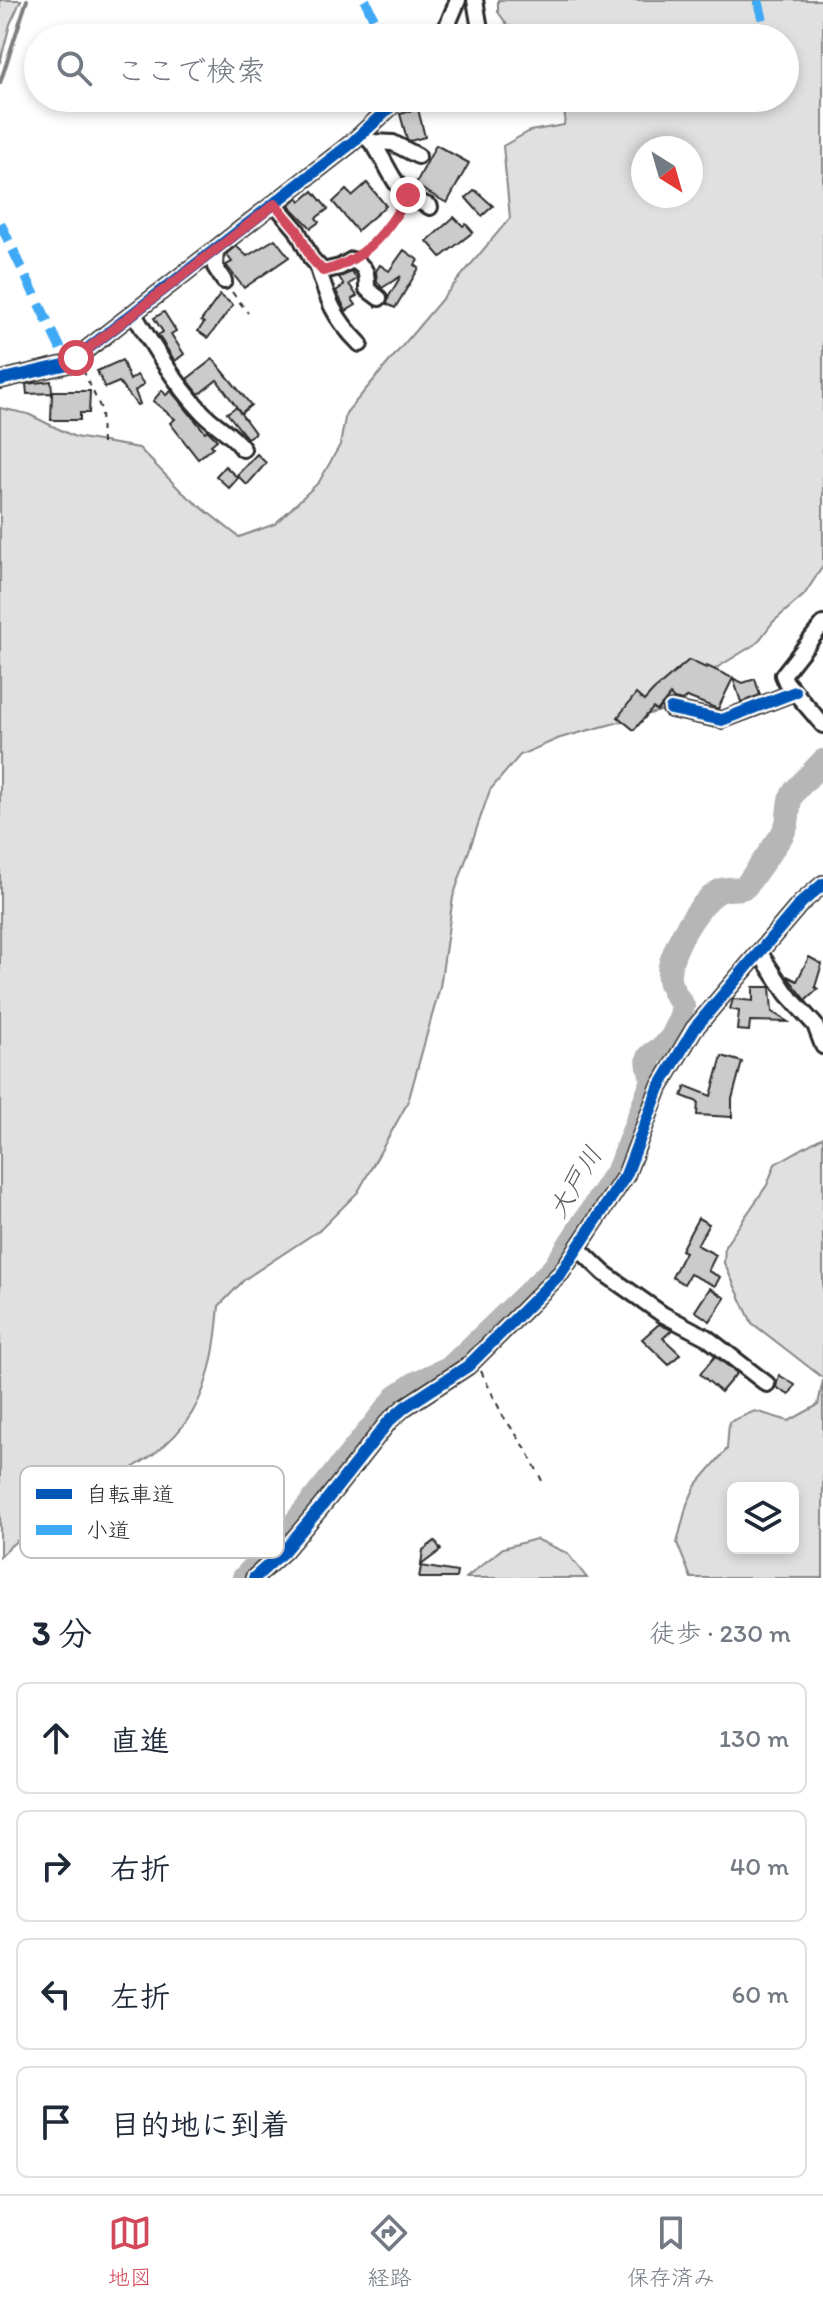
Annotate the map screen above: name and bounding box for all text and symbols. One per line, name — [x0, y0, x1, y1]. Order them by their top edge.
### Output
search box — [24, 24, 799, 112]
icon: search — [52, 46, 96, 90]
text: ここで検索 — [116, 52, 266, 89]
north arrow — [631, 136, 703, 208]
route end — [390, 177, 426, 213]
route start — [58, 340, 94, 376]
water label: 大戸川 — [541, 1140, 609, 1224]
legend — [20, 1466, 284, 1558]
text: 自転車道 — [86, 1481, 174, 1508]
map controls — [727, 1482, 799, 1554]
button: layers — [727, 1482, 799, 1554]
text: 小道 — [86, 1517, 130, 1544]
text: 3 分 — [32, 1613, 92, 1654]
text: 徒歩 · 230 m — [649, 1617, 791, 1649]
icon: ahead — [34, 1716, 78, 1760]
text: 直進 — [110, 1722, 170, 1759]
text: 130 m — [719, 1722, 789, 1754]
icon: right — [34, 1844, 78, 1888]
text: 右折 — [110, 1850, 170, 1887]
text: 40 m — [730, 1850, 789, 1882]
icon: left — [34, 1972, 78, 2016]
text: 左折 — [110, 1978, 170, 2015]
text: 60 m — [732, 1978, 789, 2010]
icon: arrive — [34, 2100, 78, 2144]
text: 目的地に到着 — [110, 2106, 290, 2143]
tab: 地図 — [108, 2211, 152, 2291]
tab: 経路 — [367, 2211, 411, 2291]
tab: 保存済み — [627, 2211, 715, 2291]

